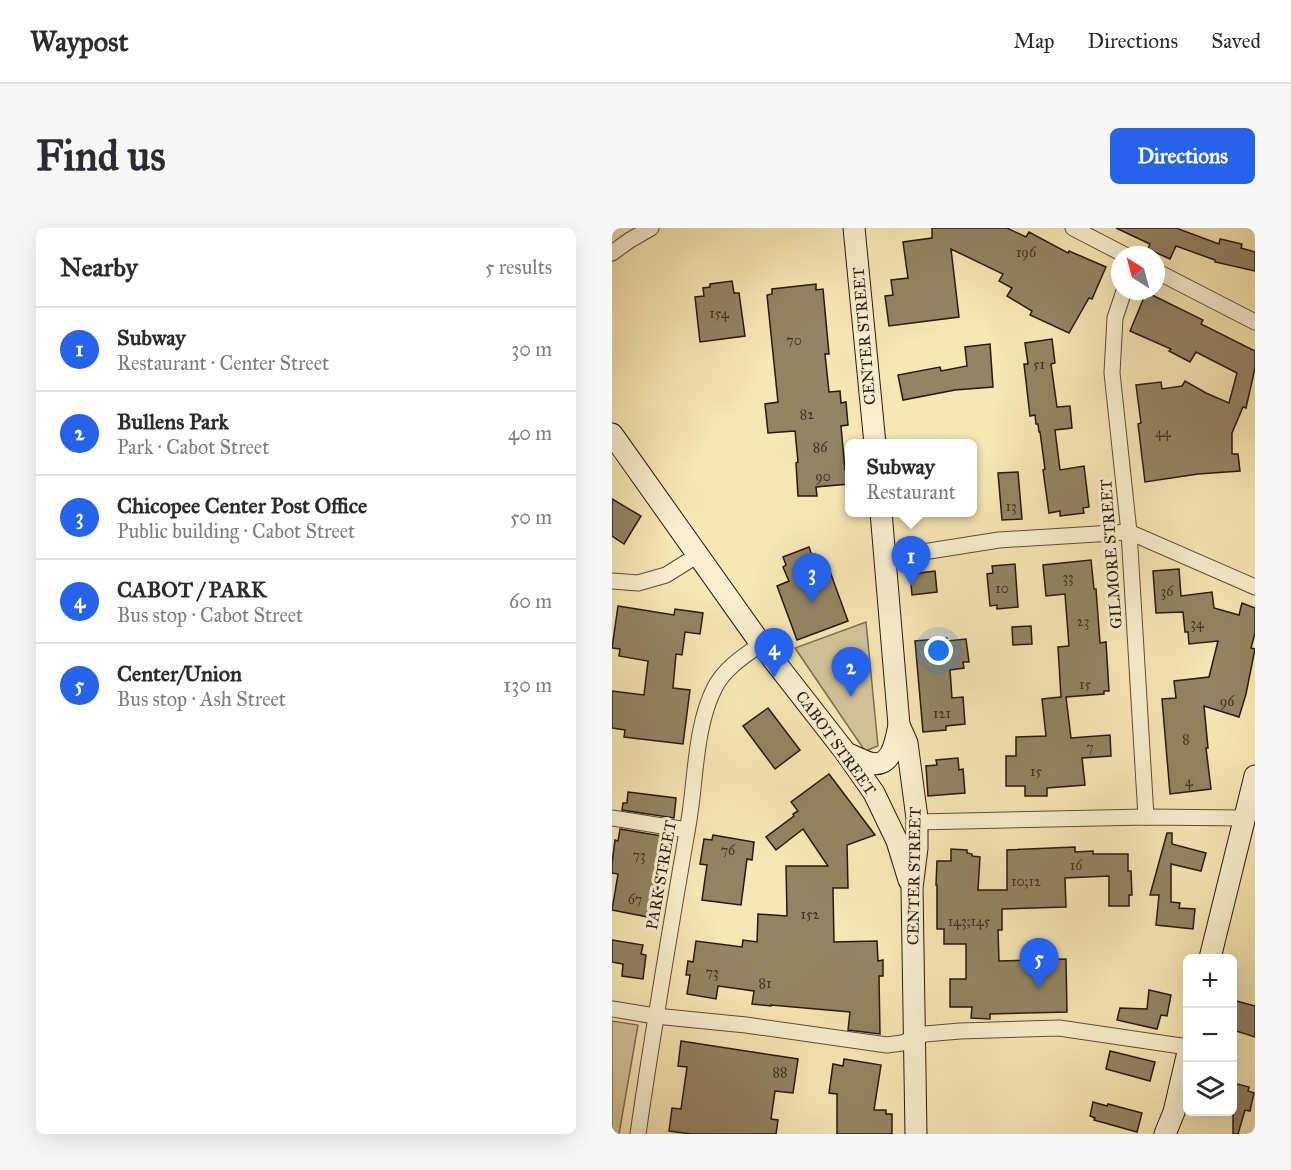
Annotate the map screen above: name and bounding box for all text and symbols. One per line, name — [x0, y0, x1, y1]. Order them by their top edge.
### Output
text: Waypost — [30, 24, 128, 59]
text: Map — [1014, 28, 1055, 54]
text: Directions — [1088, 28, 1178, 54]
text: Saved — [1211, 28, 1261, 54]
button: Directions — [1110, 128, 1255, 184]
text: Find us — [36, 130, 166, 182]
house number: 196 — [1016, 244, 1037, 261]
north arrow — [1111, 246, 1165, 300]
text: Nearby — [60, 251, 138, 283]
text: 5 results — [485, 255, 552, 279]
street label: CENTER STREET — [849, 266, 879, 406]
house number: 154 — [709, 305, 730, 322]
text: Subway — [117, 324, 186, 351]
house number: 70 — [786, 332, 802, 349]
text: 1 — [76, 337, 83, 361]
text: 30 m — [511, 337, 552, 361]
text: Restaurant · Center Street — [117, 351, 329, 375]
house number: 51 — [1033, 356, 1045, 373]
house number: 82 — [800, 406, 814, 423]
text: Bullens Park — [117, 408, 229, 435]
text: 2 — [75, 421, 84, 445]
text: 40 m — [508, 421, 552, 445]
house number: 44 — [1155, 424, 1172, 441]
text: Park · Cabot Street — [117, 435, 269, 459]
house number: 86 — [813, 439, 828, 456]
popup — [845, 439, 977, 517]
text: Subway — [866, 453, 935, 480]
house number: 90 — [815, 468, 831, 485]
street label: GILMORE STREET — [1096, 478, 1126, 630]
text: Restaurant — [866, 480, 956, 504]
text: Chicopee Center Post Office — [117, 492, 367, 519]
house number: 13 — [1005, 498, 1017, 515]
text: 3 — [76, 505, 84, 529]
text: 50 m — [510, 505, 552, 529]
text: Public building · Cabot Street — [117, 519, 355, 543]
pin: 1 — [892, 536, 930, 586]
pin: 3 — [792, 554, 832, 603]
house number: 33 — [1062, 569, 1074, 586]
text: CABOT / PARK — [117, 576, 267, 603]
house number: 10 — [995, 580, 1009, 597]
house number: 36 — [1161, 583, 1174, 600]
text: 4 — [74, 589, 85, 613]
text: 60 m — [509, 589, 552, 613]
text: Bus stop · Cabot Street — [117, 603, 303, 627]
house number: 23 — [1077, 613, 1089, 630]
house number: 34 — [1190, 615, 1205, 632]
pin: 4 — [754, 628, 794, 678]
your location — [924, 636, 953, 665]
pin: 2 — [832, 648, 870, 697]
text: Center/Union — [117, 660, 242, 687]
text: 5 — [75, 673, 84, 697]
text: 130 m — [503, 673, 552, 697]
house number: 15 — [1079, 676, 1091, 693]
text: Bus stop · Ash Street — [117, 687, 286, 711]
street label: CABOT STREET — [792, 687, 880, 799]
house number: 96 — [1220, 693, 1235, 710]
house number: 121 — [933, 705, 951, 722]
house number: 8 — [1182, 731, 1190, 748]
house number: 7 — [1086, 739, 1094, 756]
house number: 15 — [1030, 763, 1042, 780]
house number: 4 — [1185, 773, 1194, 790]
street label: CENTER STREET — [903, 807, 925, 945]
street label: PARK STREET — [642, 819, 680, 931]
house number: 76 — [721, 842, 736, 859]
house number: 73 — [632, 847, 646, 864]
house number: 16 — [1070, 857, 1083, 874]
house number: 10;12 — [1011, 873, 1041, 890]
house number: 67 — [628, 891, 642, 908]
house number: 152 — [801, 906, 820, 923]
house number: 143;145 — [948, 913, 991, 930]
pin: 5 — [1020, 938, 1058, 988]
map controls — [1183, 954, 1237, 1116]
button: + — [1183, 954, 1237, 1008]
house number: 73 — [705, 964, 719, 981]
house number: 81 — [759, 975, 772, 992]
button: − — [1183, 1008, 1237, 1062]
button: layers — [1183, 1062, 1237, 1116]
house number: 88 — [773, 1064, 787, 1081]

